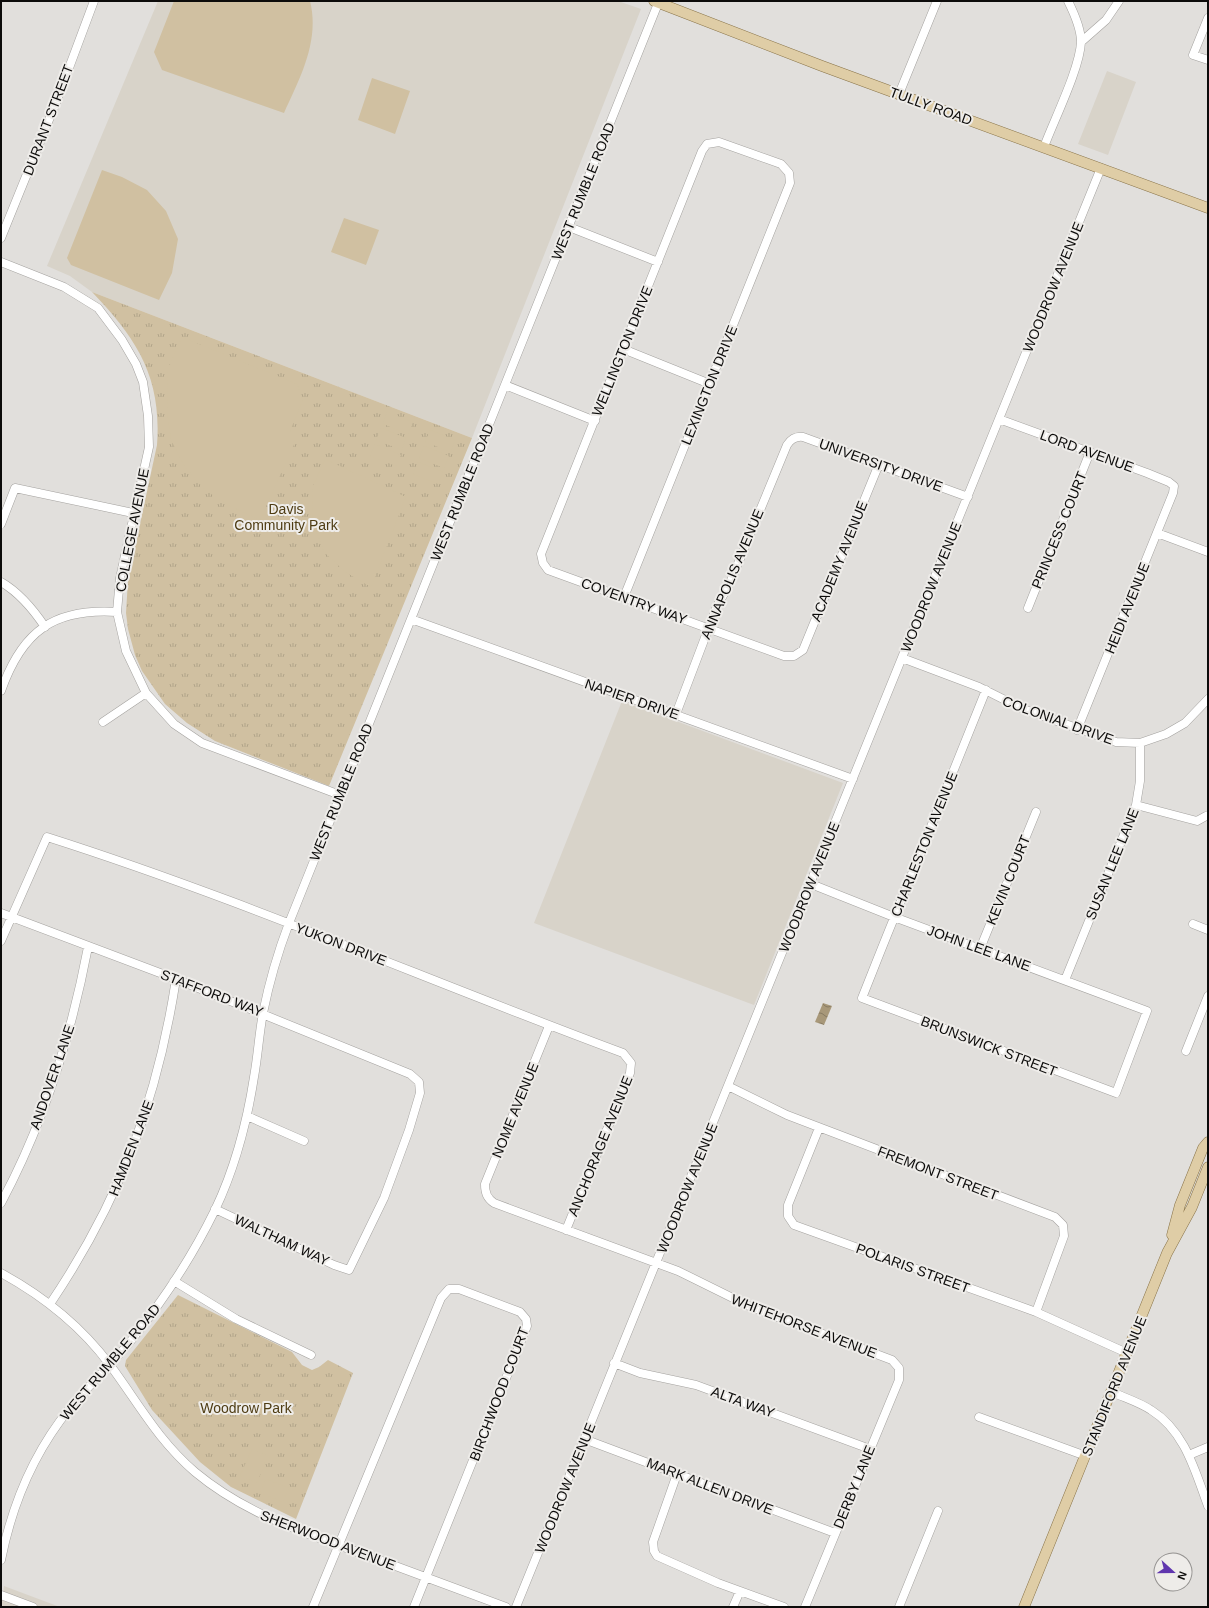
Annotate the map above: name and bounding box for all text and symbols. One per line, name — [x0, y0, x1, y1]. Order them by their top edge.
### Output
street label: DURANT STREET — [20, 62, 77, 178]
street label: TULLY ROAD — [888, 84, 974, 128]
street label: WEST RUMBLE ROAD — [548, 120, 618, 262]
street label: WOODROW AVENUE — [1020, 220, 1086, 354]
street label: WELLINGTON DRIVE — [589, 284, 655, 418]
street label: LEXINGTON DRIVE — [678, 323, 740, 447]
street label: WEST RUMBLE ROAD — [427, 421, 497, 563]
street label: LORD AVENUE — [1038, 427, 1136, 475]
street label: UNIVERSITY DRIVE — [817, 435, 945, 495]
street label: COLLEGE AVENUE — [112, 467, 152, 593]
street label: PRINCESS COURT — [1028, 469, 1090, 591]
street label: ACADEMY AVENUE — [807, 498, 871, 624]
park label: Davis Community Park — [234, 501, 339, 533]
street label: ANNAPOLIS AVENUE — [697, 507, 767, 641]
street label: WOODROW AVENUE — [898, 520, 964, 654]
street label: HEIDI AVENUE — [1101, 560, 1153, 656]
street label: COVENTRY WAY — [579, 574, 690, 628]
street label: NAPIER DRIVE — [583, 675, 681, 723]
street label: COLONIAL DRIVE — [1000, 692, 1116, 748]
street label: WEST RUMBLE ROAD — [306, 721, 376, 863]
street label: CHARLESTON AVENUE — [888, 769, 960, 919]
street label: SUSAN LEE LANE — [1082, 806, 1142, 922]
street label: WOODROW AVENUE — [776, 820, 842, 954]
street label: KEVIN COURT — [983, 832, 1033, 927]
street label: YUKON DRIVE — [293, 919, 389, 969]
street label: JOHN LEE LANE — [925, 922, 1033, 974]
street label: STAFFORD WAY — [158, 966, 266, 1020]
street label: BRUNSWICK STREET — [919, 1013, 1060, 1080]
street label: ANDOVER LANE — [27, 1023, 77, 1131]
street label: NOME AVENUE — [489, 1060, 541, 1160]
street label: ANCHORAGE AVENUE — [565, 1074, 635, 1218]
street label: HAMDEN LANE — [105, 1098, 157, 1198]
street label: WOODROW AVENUE — [654, 1121, 720, 1255]
street label: FREMONT STREET — [875, 1143, 1001, 1204]
street label: WALTHAM WAY — [232, 1211, 332, 1269]
street label: POLARIS STREET — [854, 1240, 972, 1296]
street label: WHITEHORSE AVENUE — [729, 1291, 879, 1361]
street label: WEST RUMBLE ROAD — [57, 1301, 163, 1423]
street label: STANDIFORD AVENUE — [1079, 1314, 1149, 1458]
street label: BIRCHWOOD COURT — [466, 1324, 532, 1463]
street label: ALTA WAY — [709, 1383, 778, 1421]
park label: Woodrow Park — [200, 1400, 293, 1416]
street label: WOODROW AVENUE — [532, 1421, 598, 1555]
street label: DERBY LANE — [830, 1443, 878, 1531]
street label: MARK ALLEN DRIVE — [644, 1454, 776, 1518]
street label: SHERWOOD AVENUE — [258, 1507, 398, 1573]
north arrow — [1153, 1552, 1193, 1592]
text: N — [1175, 1570, 1189, 1581]

